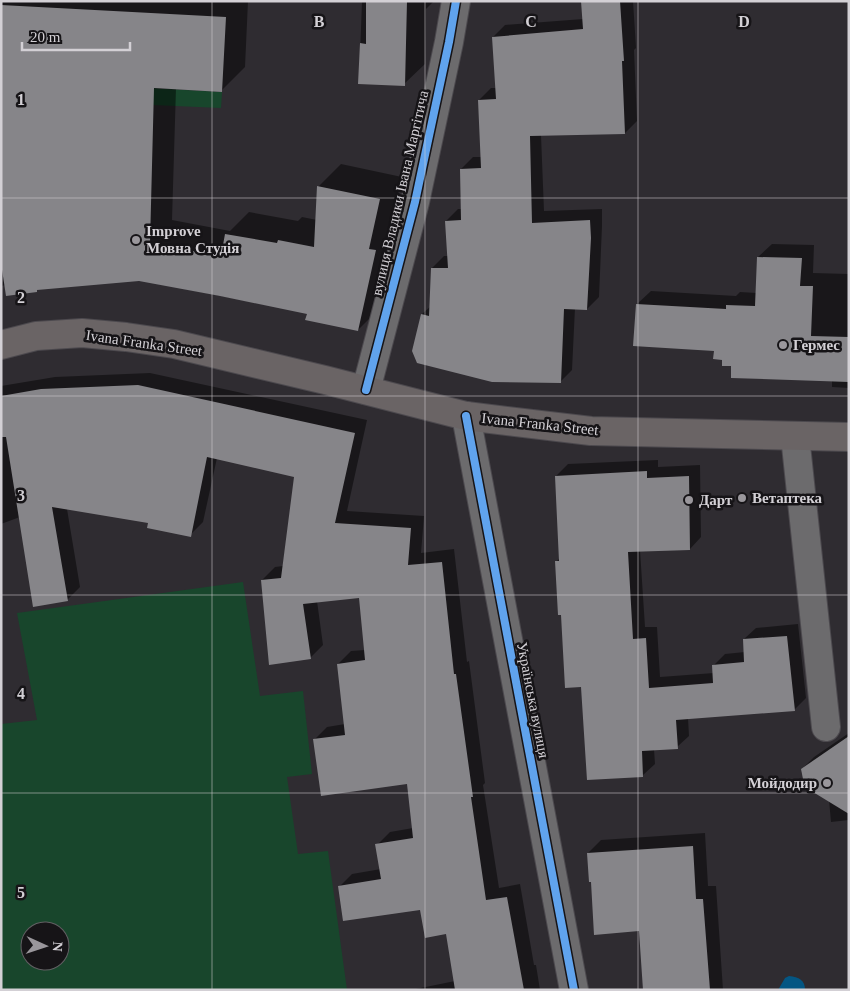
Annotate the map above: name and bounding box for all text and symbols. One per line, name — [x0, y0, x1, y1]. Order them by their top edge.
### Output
text: B — [314, 13, 325, 30]
text: C — [525, 13, 537, 30]
text: D — [738, 13, 750, 30]
scale bar — [22, 20, 130, 52]
text: 20 m — [30, 29, 61, 45]
street label: вулиця Владики Івана Маргітича — [369, 89, 431, 297]
text: 1 — [17, 91, 25, 108]
place label: Improve Мовна Студія — [146, 223, 239, 256]
marker: Improve Мовна Студія — [130, 234, 142, 246]
text: 2 — [17, 289, 25, 306]
street label: Ivana Franka Street — [85, 327, 204, 359]
place label: Гермес — [793, 337, 840, 353]
marker: Гермес — [777, 339, 789, 351]
street label: Ivana Franka Street — [481, 410, 600, 438]
text: 3 — [17, 487, 25, 504]
place label: Ветаптека — [752, 490, 823, 506]
place label: Дарт — [699, 492, 733, 508]
marker: Ветаптека — [736, 492, 748, 504]
marker: Дарт — [683, 494, 695, 506]
street label: Українська вулиця — [514, 641, 552, 759]
text: 4 — [17, 685, 25, 702]
place label: Мойдодир — [748, 775, 817, 791]
marker: Мойдодир — [821, 777, 833, 789]
text: 5 — [17, 884, 25, 901]
north arrow — [20, 921, 70, 971]
text: N — [50, 941, 65, 952]

